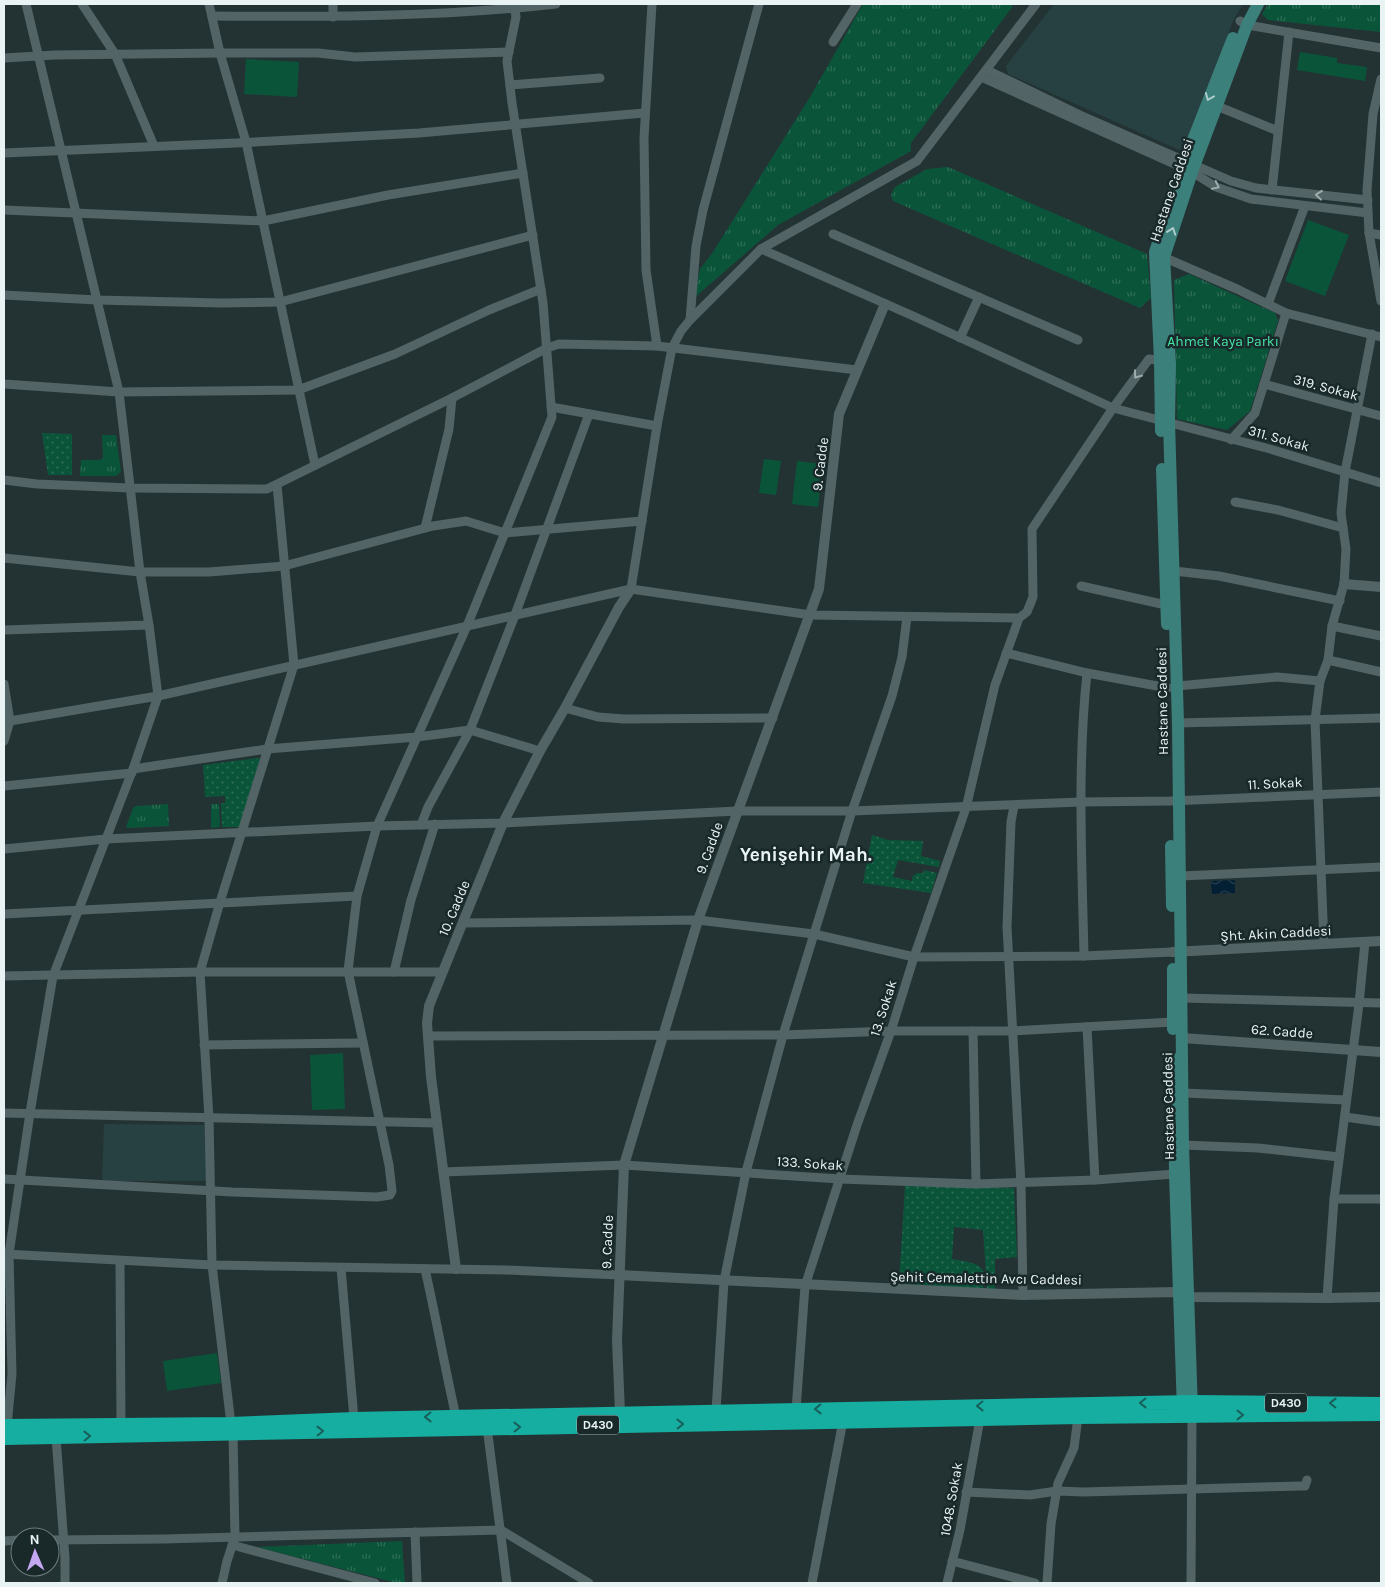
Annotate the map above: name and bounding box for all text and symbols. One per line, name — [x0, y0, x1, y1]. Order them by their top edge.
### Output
one-way arrow — [1205, 92, 1215, 101]
street label: Hastane Caddesi — [1146, 136, 1197, 244]
one-way arrow — [1210, 180, 1219, 190]
one-way arrow — [1315, 190, 1323, 201]
one-way arrow — [1166, 228, 1176, 236]
park label: Ahmet Kaya Parkı — [1167, 333, 1279, 350]
one-way arrow — [1134, 369, 1143, 379]
street label: 319. Sokak — [1292, 371, 1360, 404]
street label: 311. Sokak — [1246, 422, 1312, 455]
street label: 9. Cadde — [809, 436, 832, 492]
street label: Hastane Caddesi — [1153, 647, 1172, 755]
street label: 11. Sokak — [1247, 774, 1303, 793]
street label: 9. Cadde — [692, 820, 727, 876]
district label: Yenişehir Mah. — [740, 844, 872, 866]
street label: 10. Cadde — [435, 878, 474, 939]
street label: Şht. Akin Caddesi — [1220, 922, 1332, 945]
street label: 13. Sokak — [866, 978, 901, 1039]
street label: 62. Cadde — [1250, 1021, 1313, 1042]
street label: Hastane Caddesi — [1159, 1052, 1178, 1160]
street label: 133. Sokak — [776, 1153, 844, 1174]
street label: 9. Cadde — [598, 1215, 617, 1269]
street label: Şehit Cemalettin Avcı Caddesi — [890, 1268, 1082, 1289]
road number: D430 — [1265, 1394, 1307, 1412]
one-way arrow — [1139, 1398, 1146, 1408]
one-way arrow — [1328, 1398, 1336, 1408]
one-way arrow — [976, 1401, 984, 1411]
one-way arrow — [814, 1404, 822, 1415]
one-way arrow — [1237, 1410, 1245, 1420]
one-way arrow — [424, 1412, 432, 1422]
road number: D430 — [577, 1416, 619, 1434]
one-way arrow — [676, 1419, 684, 1429]
one-way arrow — [514, 1422, 522, 1432]
one-way arrow — [316, 1426, 324, 1436]
one-way arrow — [84, 1431, 92, 1441]
street label: 1048. Sokak — [937, 1461, 966, 1537]
north arrow — [10, 1527, 60, 1577]
text: N — [29, 1531, 40, 1548]

